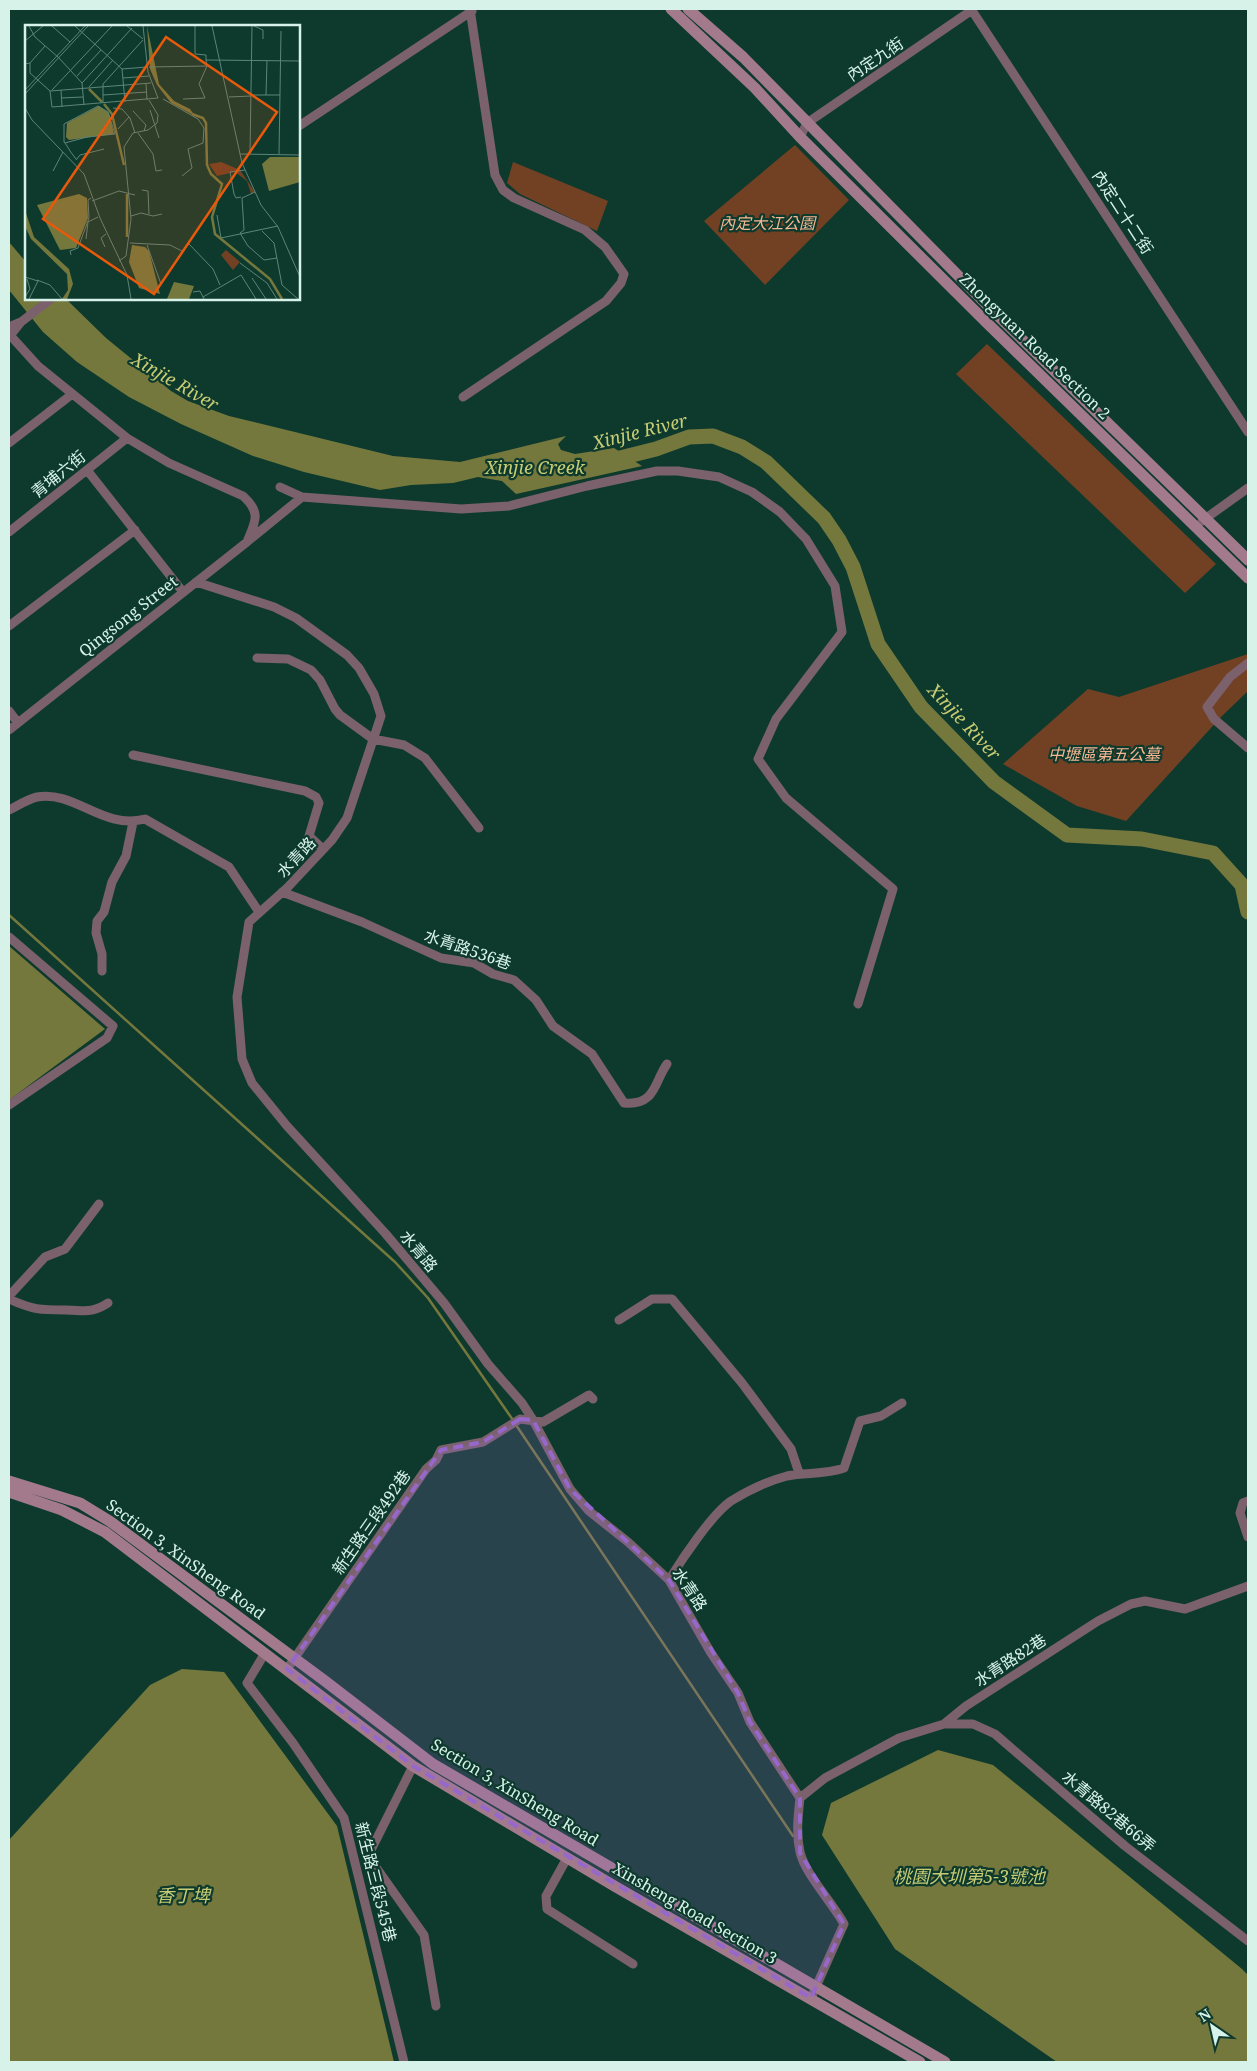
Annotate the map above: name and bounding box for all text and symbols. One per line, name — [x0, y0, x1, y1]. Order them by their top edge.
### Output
inset map — [25, 25, 300, 300]
street label: 內定九街 — [842, 32, 908, 86]
street label: 內定二十二街 — [1088, 166, 1158, 258]
park label: 內定大江公園 — [719, 212, 817, 234]
street label: Zhongyuan Road Section 2 — [955, 268, 1115, 424]
water label: Xinjie River — [127, 346, 224, 416]
water label: Xinjie River — [589, 408, 690, 455]
street label: 青埔六街 — [26, 445, 90, 503]
water label: Xinjie Creek — [484, 455, 586, 479]
street label: Qingsong Street — [74, 570, 182, 662]
water label: Xinjie River — [922, 677, 1007, 765]
park label: 中壢區第五公墓 — [1048, 743, 1163, 765]
street label: 水青路 — [272, 832, 320, 882]
street label: 水青路536巷 — [421, 924, 515, 974]
street label: 水青路 — [395, 1226, 443, 1276]
street label: 新生路三段492巷 — [327, 1465, 415, 1579]
street label: Section 3, XinSheng Road — [102, 1494, 270, 1624]
street label: 水青路 — [667, 1563, 713, 1615]
street label: 水青路82巷 — [970, 1628, 1050, 1692]
street label: Section 3, XinSheng Road — [427, 1733, 603, 1851]
street label: 水青路82巷66弄 — [1058, 1765, 1160, 1857]
street label: 新生路三段545巷 — [350, 1820, 402, 1944]
street label: Xinsheng Road Section 3 — [609, 1857, 781, 1969]
water label: 桃園大圳第5-3號池 — [893, 1864, 1047, 1888]
water label: 香丁埤 — [156, 1883, 212, 1907]
north arrow — [1187, 2001, 1237, 2051]
text: N — [1195, 2004, 1214, 2026]

